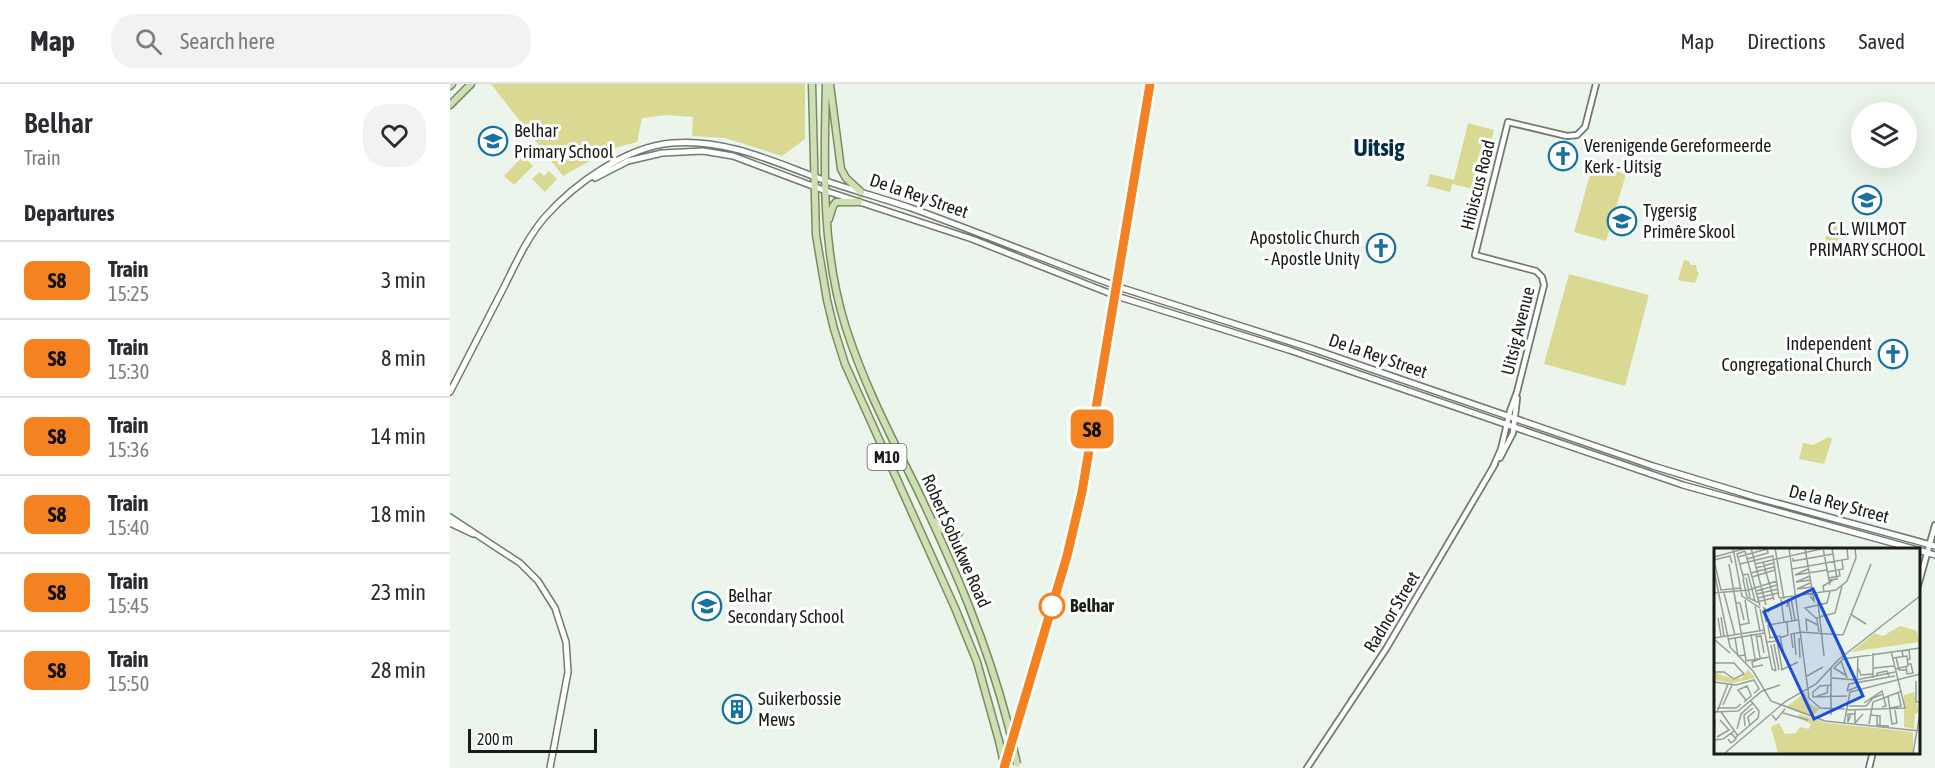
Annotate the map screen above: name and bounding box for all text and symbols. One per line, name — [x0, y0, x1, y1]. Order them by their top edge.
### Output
search box — [111, 14, 531, 68]
text: Map — [30, 25, 75, 57]
icon: search — [132, 25, 165, 58]
text: Search here — [180, 28, 275, 54]
text: Map — [1680, 29, 1714, 53]
text: Directions — [1747, 29, 1826, 53]
text: Saved — [1859, 29, 1905, 53]
map controls — [1851, 102, 1917, 168]
button: layers — [1851, 102, 1917, 168]
button: heart — [363, 104, 426, 167]
text: Belhar — [24, 107, 92, 139]
place label: Belhar Primary School — [514, 120, 614, 162]
school or university icon: Belhar Primary School — [477, 125, 509, 157]
district label: Uitsig — [1354, 134, 1405, 161]
place label: Verenigende Gereformeerde Kerk - Uitsig — [1584, 135, 1771, 177]
street label: Hibiscus Road — [1456, 138, 1499, 232]
church icon: Verenigende Gereformeerde Kerk - Uitsig — [1547, 140, 1579, 172]
text: Train — [24, 146, 61, 169]
street label: De la Rey Street — [867, 169, 971, 222]
school or university icon: C.L. WILMOT PRIMARY SCHOOL — [1851, 184, 1883, 216]
text: Departures — [24, 200, 114, 226]
place label: Tygersig Primêre Skool — [1643, 200, 1735, 242]
school or university icon: Tygersig Primêre Skool — [1606, 205, 1638, 237]
place label: C.L. WILMOT PRIMARY SCHOOL — [1809, 218, 1925, 260]
place label: Apostolic Church - Apostle Unity — [1250, 227, 1360, 269]
church icon: Apostolic Church - Apostle Unity — [1365, 232, 1397, 264]
text: Train — [108, 256, 148, 282]
text: 3 min — [381, 267, 426, 293]
text: S8 — [48, 268, 66, 292]
text: 15:25 — [108, 282, 149, 305]
street label: Uitsig Avenue — [1496, 284, 1539, 377]
street label: De la Rey Street — [1326, 329, 1430, 382]
place label: Independent Congregational Church — [1721, 333, 1872, 375]
text: Train — [108, 334, 148, 360]
church icon: Independent Congregational Church — [1877, 338, 1909, 370]
text: 8 min — [381, 345, 426, 371]
text: S8 — [48, 346, 66, 370]
text: 15:30 — [108, 360, 149, 383]
line badge: S8 — [1065, 410, 1119, 448]
text: Train — [108, 412, 148, 438]
text: S8 — [1083, 417, 1101, 441]
text: 14 min — [371, 423, 426, 449]
text: S8 — [48, 424, 66, 448]
text: 15:36 — [108, 438, 149, 461]
road number: M10 — [868, 444, 906, 470]
street label: Robert Sobukwe Road — [918, 471, 995, 611]
street label: De la Rey Street — [1787, 480, 1891, 527]
text: Train — [108, 490, 148, 516]
text: 18 min — [371, 501, 426, 527]
text: S8 — [48, 502, 66, 526]
text: 15:40 — [108, 516, 149, 539]
inset map — [1714, 548, 1920, 753]
text: Train — [108, 568, 148, 594]
street label: Radnor Street — [1359, 568, 1424, 656]
text: 23 min — [371, 579, 426, 605]
text: S8 — [48, 580, 66, 604]
place label: Belhar Secondary School — [728, 585, 844, 627]
school or university icon: Belhar Secondary School — [691, 590, 723, 622]
marker: Belhar — [1039, 593, 1065, 619]
text: 15:45 — [108, 594, 149, 617]
place label: Belhar — [1070, 595, 1115, 616]
text: Train — [108, 646, 148, 672]
text: 28 min — [371, 657, 426, 683]
text: S8 — [48, 658, 66, 682]
text: 15:50 — [108, 672, 149, 695]
place label: Suikerbossie Mews — [758, 688, 841, 730]
building icon: Suikerbossie Mews — [721, 693, 753, 725]
scale bar — [468, 726, 597, 754]
text: 200 m — [477, 730, 513, 748]

